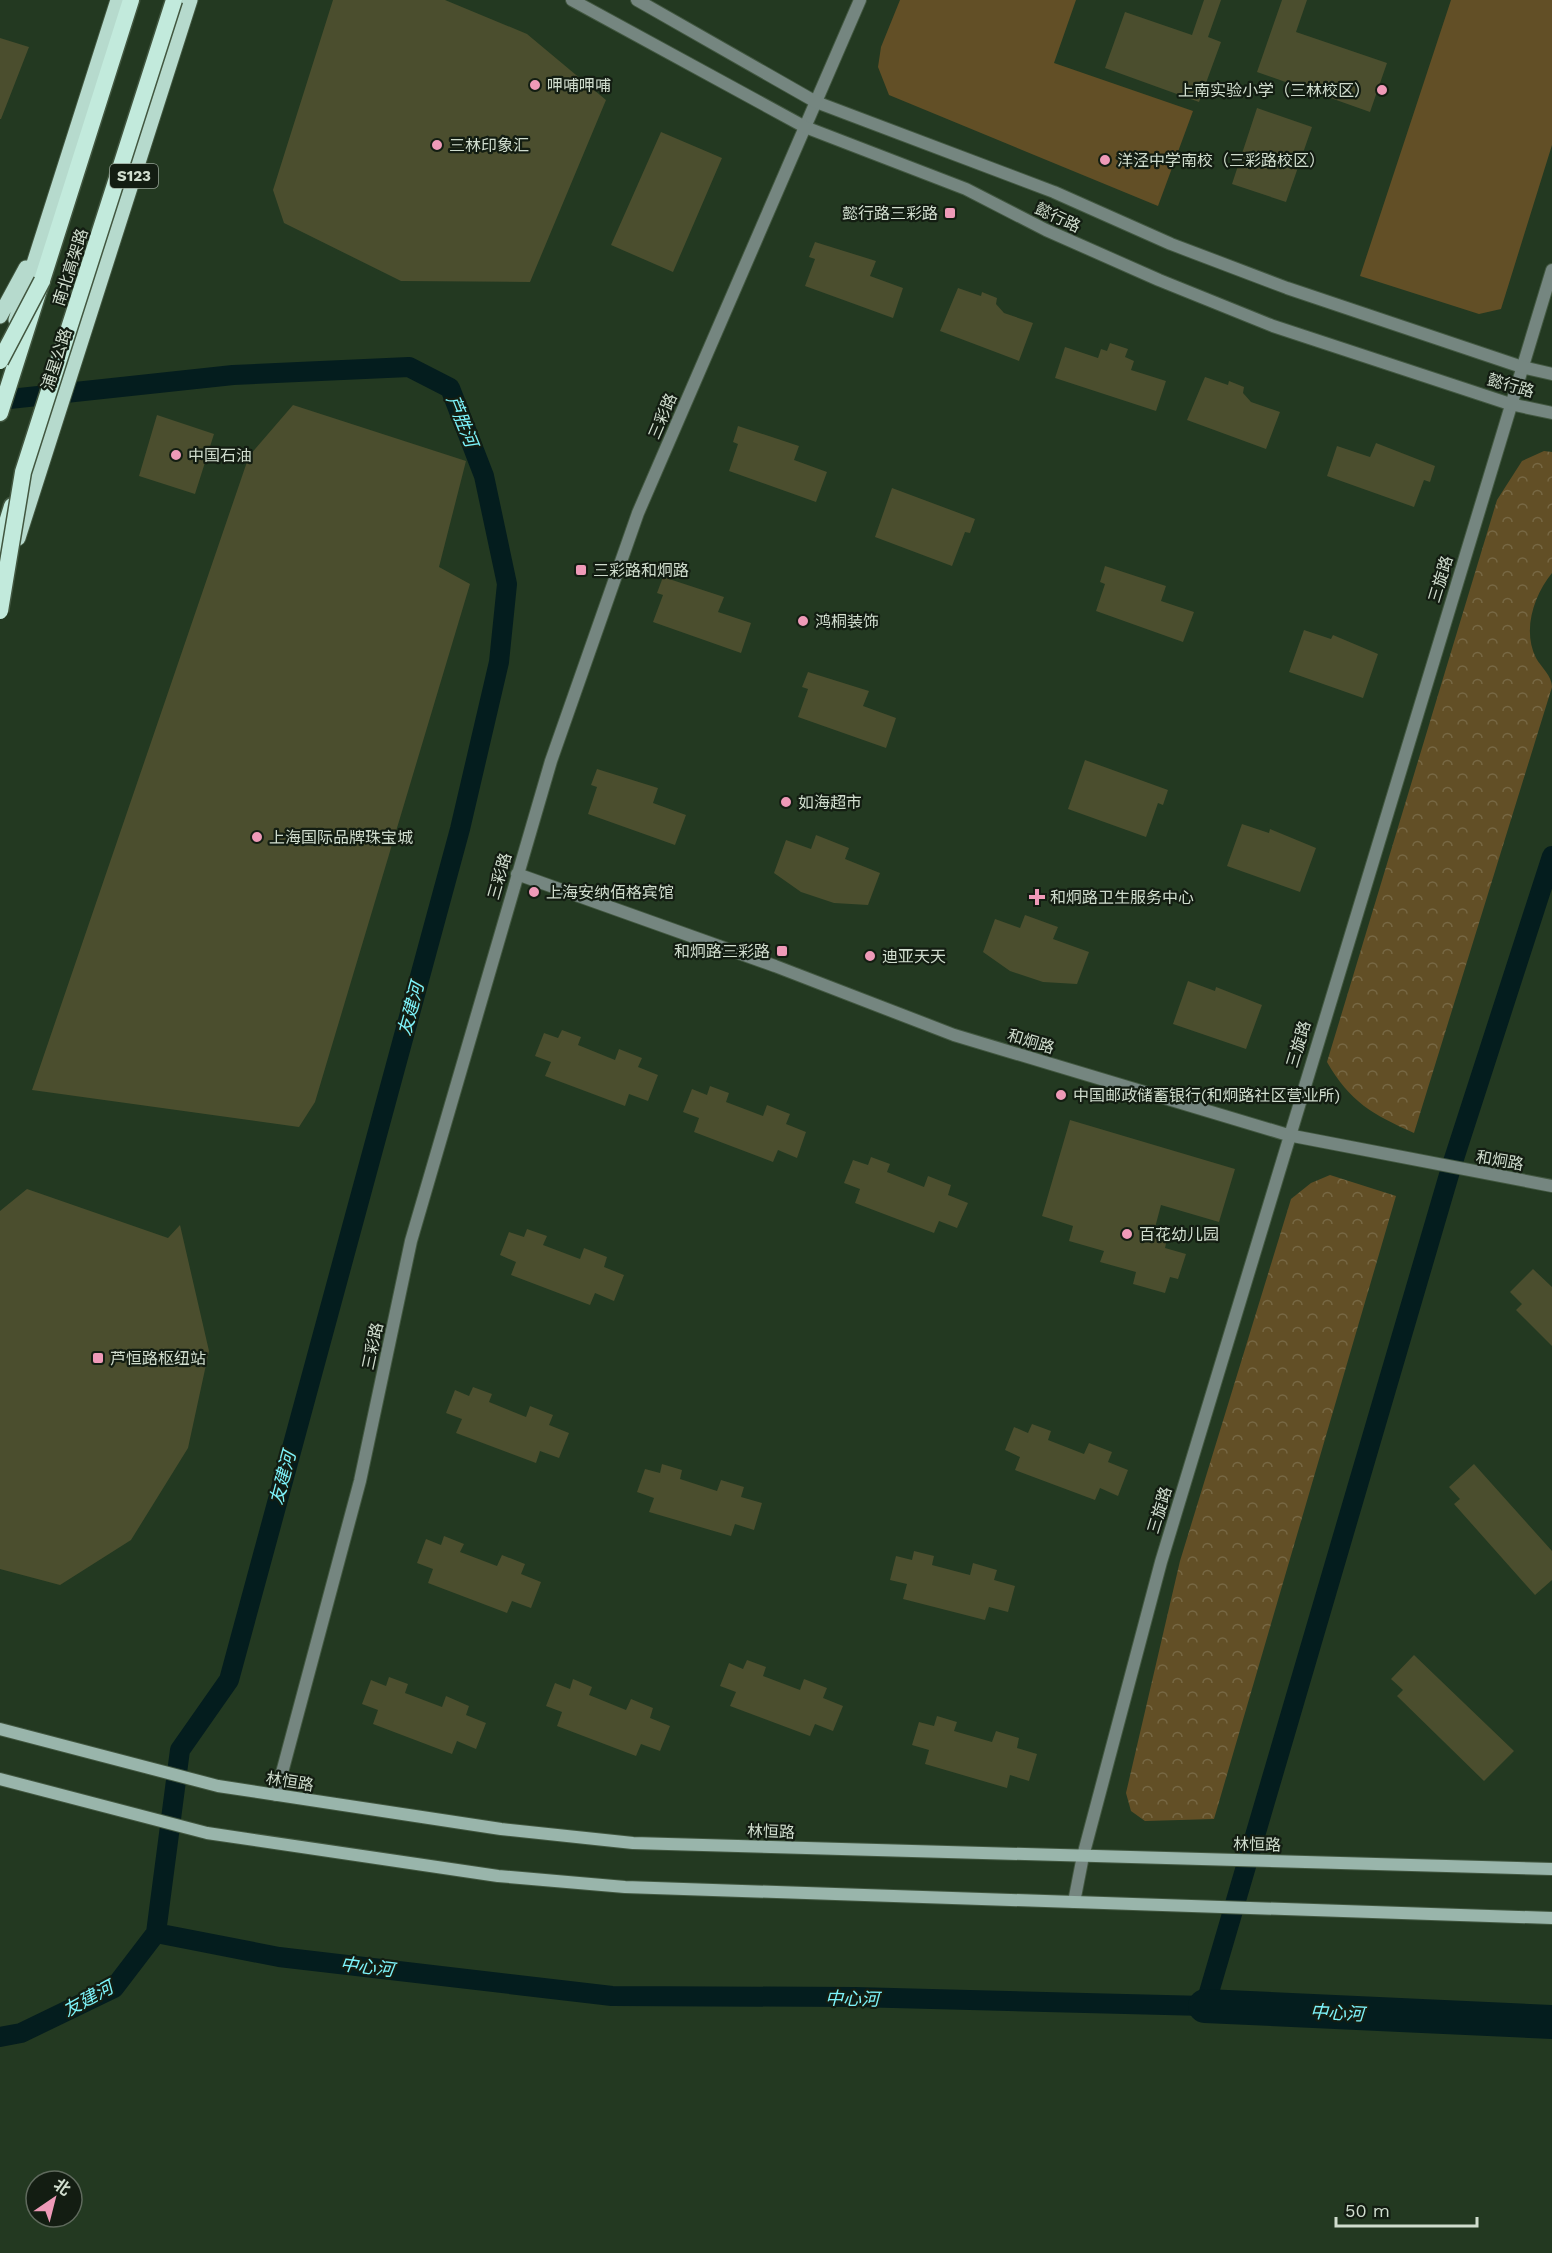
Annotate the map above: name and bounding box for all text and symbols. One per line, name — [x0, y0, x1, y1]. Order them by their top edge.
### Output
place label: 呷哺呷哺 — [547, 76, 611, 95]
marker: 呷哺呷哺 — [528, 78, 542, 92]
place label: 上南实验小学（三林校区） — [1178, 81, 1370, 100]
marker: 上南实验小学（三林校区） — [1375, 83, 1389, 97]
place label: 三林印象汇 — [449, 136, 529, 155]
marker: 三林印象汇 — [430, 138, 444, 152]
place label: 洋泾中学南校（三彩路校区） — [1117, 151, 1325, 170]
marker: 洋泾中学南校（三彩路校区） — [1098, 153, 1112, 167]
road number: S123 — [110, 164, 158, 188]
street label: 懿行路 — [1032, 199, 1084, 236]
place label: 懿行路三彩路 — [842, 204, 938, 223]
marker: 懿行路三彩路 — [943, 206, 957, 220]
street label: 南北高架路 — [49, 226, 92, 308]
street label: 浦星公路 — [38, 326, 75, 393]
street label: 懿行路 — [1485, 370, 1537, 401]
street label: 三彩路 — [644, 390, 681, 442]
water label: 芦胜河 — [443, 392, 483, 453]
place label: 中国石油 — [188, 446, 252, 465]
marker: 中国石油 — [169, 448, 183, 462]
street label: 三旋路 — [1424, 553, 1457, 605]
place label: 三彩路和炯路 — [593, 561, 689, 580]
marker: 三彩路和炯路 — [574, 563, 588, 577]
place label: 鸿桐装饰 — [815, 612, 879, 631]
marker: 鸿桐装饰 — [796, 614, 810, 628]
place label: 如海超市 — [798, 793, 862, 812]
marker: 如海超市 — [779, 795, 793, 809]
place label: 上海国际品牌珠宝城 — [269, 828, 413, 847]
marker: 上海国际品牌珠宝城 — [250, 830, 264, 844]
street label: 三彩路 — [484, 850, 515, 902]
place label: 上海安纳佰格宾馆 — [546, 883, 674, 902]
marker: 上海安纳佰格宾馆 — [527, 885, 541, 899]
marker: 和炯路卫生服务中心 — [1028, 888, 1046, 906]
place label: 和炯路卫生服务中心 — [1050, 888, 1194, 907]
place label: 和炯路三彩路 — [674, 942, 770, 961]
marker: 和炯路三彩路 — [775, 944, 789, 958]
place label: 迪亚天天 — [882, 947, 946, 966]
marker: 迪亚天天 — [863, 949, 877, 963]
water label: 友建河 — [393, 977, 428, 1038]
street label: 三旋路 — [1282, 1018, 1315, 1070]
street label: 和炯路 — [1005, 1025, 1057, 1058]
place label: 中国邮政储蓄银行(和炯路社区营业所) — [1073, 1086, 1340, 1105]
marker: 中国邮政储蓄银行(和炯路社区营业所) — [1054, 1088, 1068, 1102]
street label: 和炯路 — [1475, 1147, 1525, 1174]
place label: 百花幼儿园 — [1139, 1225, 1219, 1244]
marker: 百花幼儿园 — [1120, 1227, 1134, 1241]
street label: 三彩路 — [358, 1321, 387, 1372]
place label: 芦恒路枢纽站 — [110, 1349, 206, 1368]
marker: 芦恒路枢纽站 — [91, 1351, 105, 1365]
water label: 友建河 — [265, 1446, 300, 1507]
street label: 三旋路 — [1143, 1484, 1176, 1536]
street label: 林恒路 — [265, 1768, 315, 1795]
street label: 林恒路 — [747, 1821, 795, 1842]
street label: 林恒路 — [1233, 1835, 1281, 1854]
water label: 中心河 — [339, 1953, 398, 1981]
water label: 友建河 — [59, 1975, 119, 2021]
water label: 中心河 — [825, 1988, 882, 2010]
water label: 中心河 — [1310, 2001, 1368, 2025]
north arrow — [24, 2169, 84, 2229]
text: 北 — [50, 2175, 74, 2199]
scale bar — [1336, 2190, 1477, 2228]
text: 50 m — [1345, 2200, 1390, 2221]

